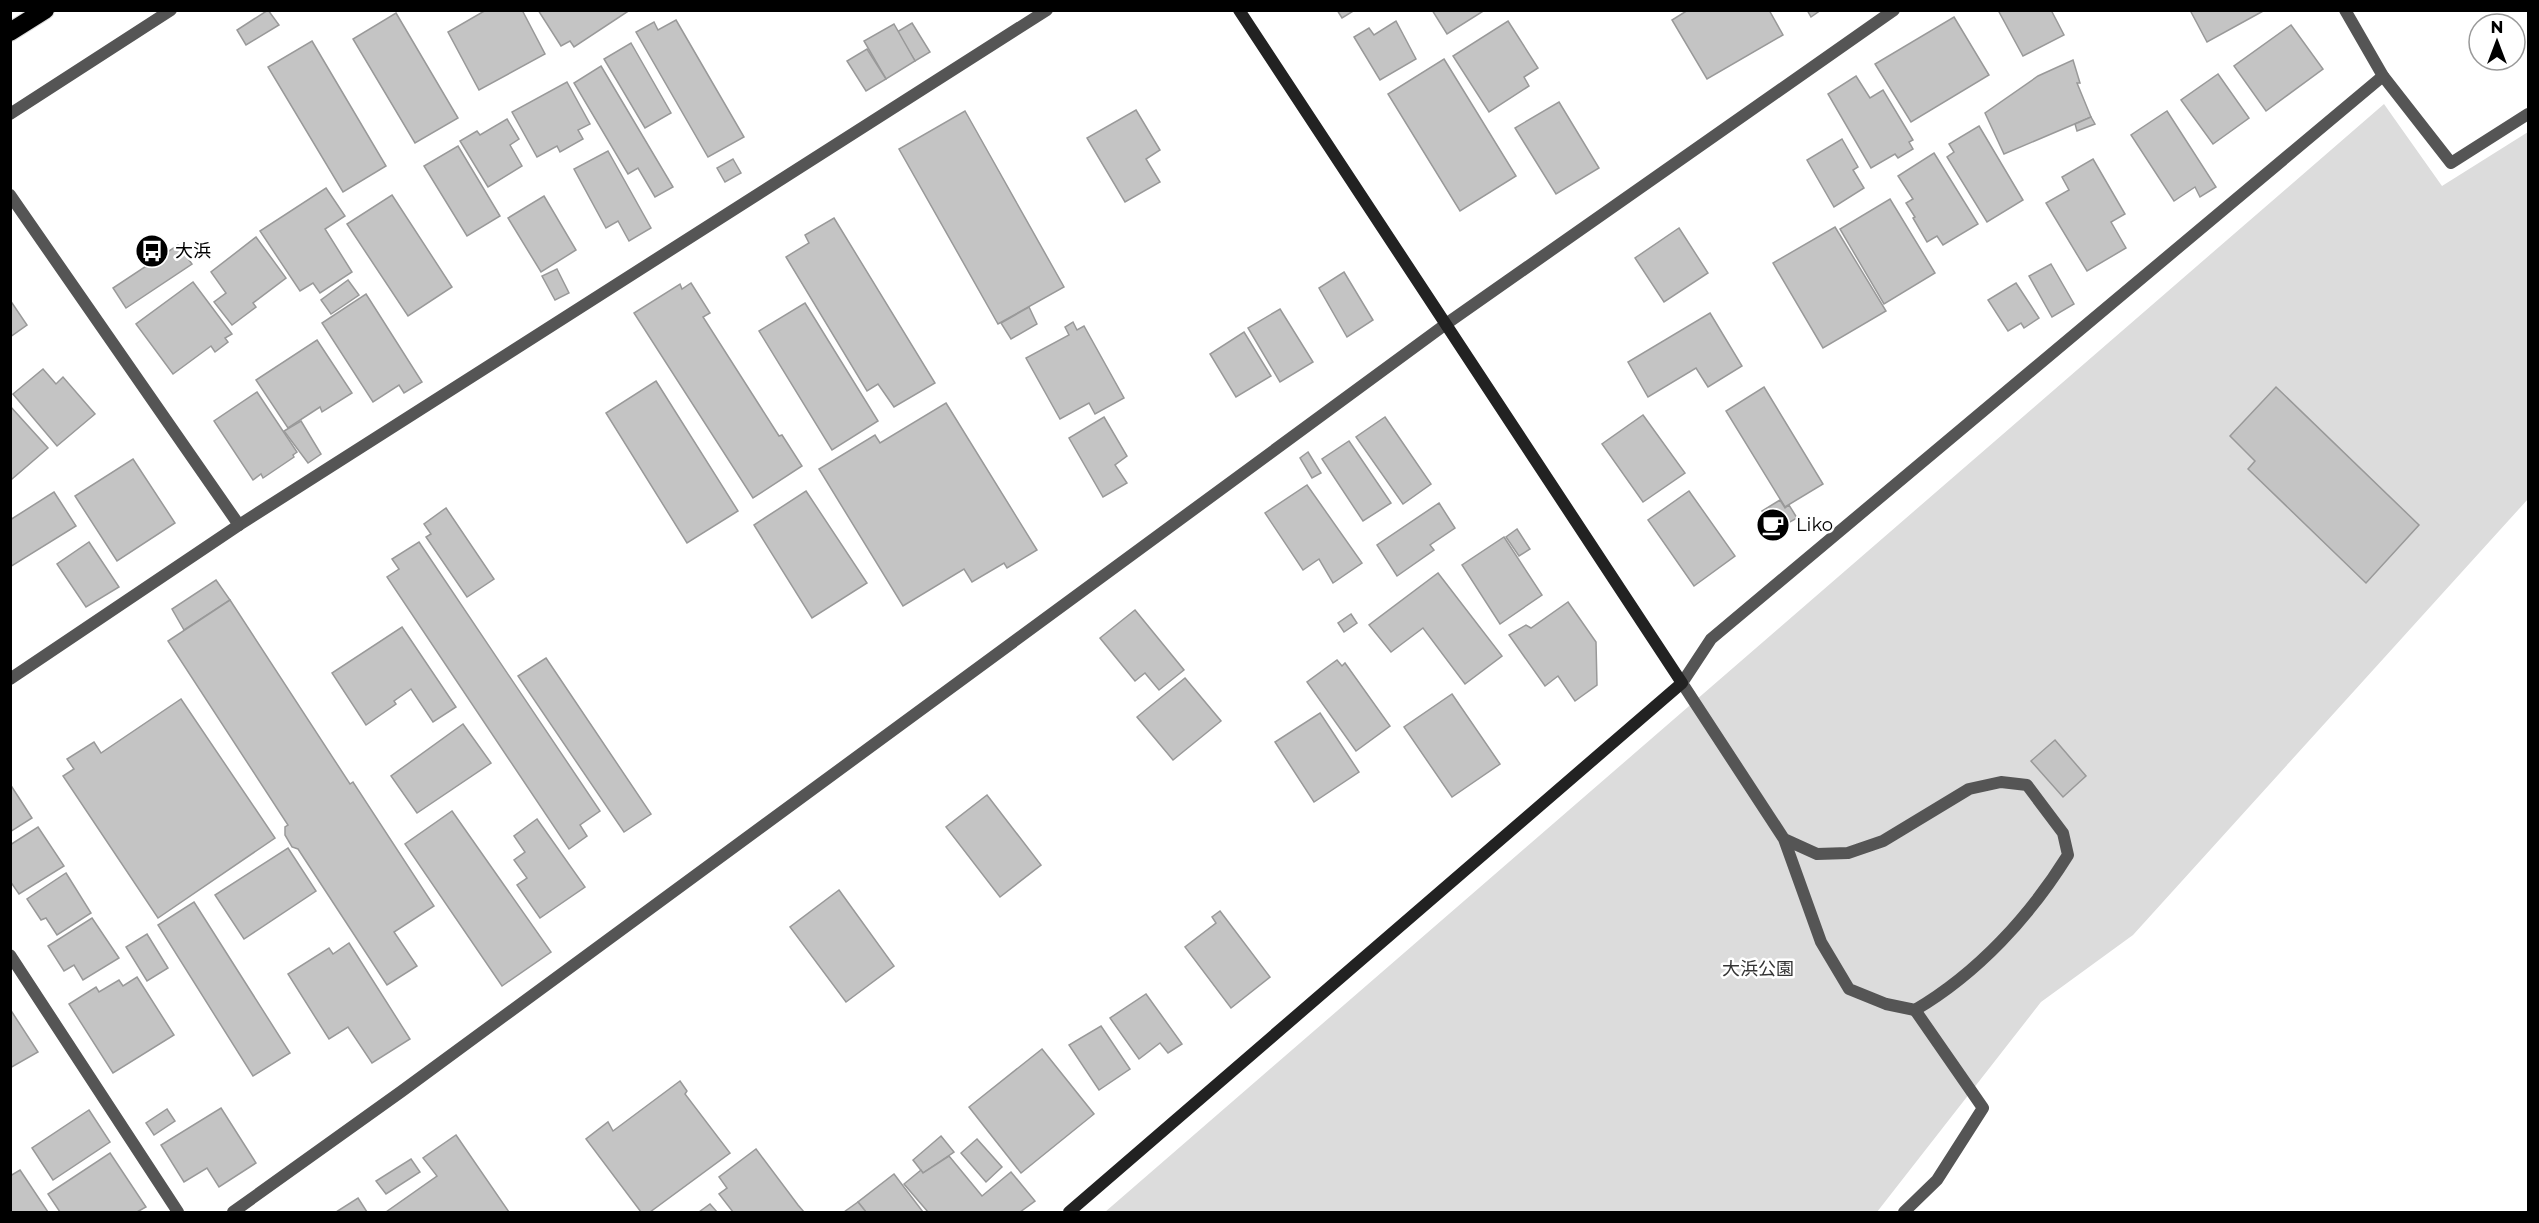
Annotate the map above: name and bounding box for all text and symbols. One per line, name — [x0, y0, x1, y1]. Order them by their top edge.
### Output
north arrow — [2467, 12, 2527, 72]
text: N — [2491, 18, 2503, 37]
bus stop icon: 大浜 — [134, 233, 170, 269]
place label: 大浜 — [175, 240, 211, 262]
cafe icon: Liko — [1755, 507, 1791, 543]
place label: Liko — [1796, 514, 1833, 536]
park label: 大浜公園 — [1722, 958, 1794, 980]

